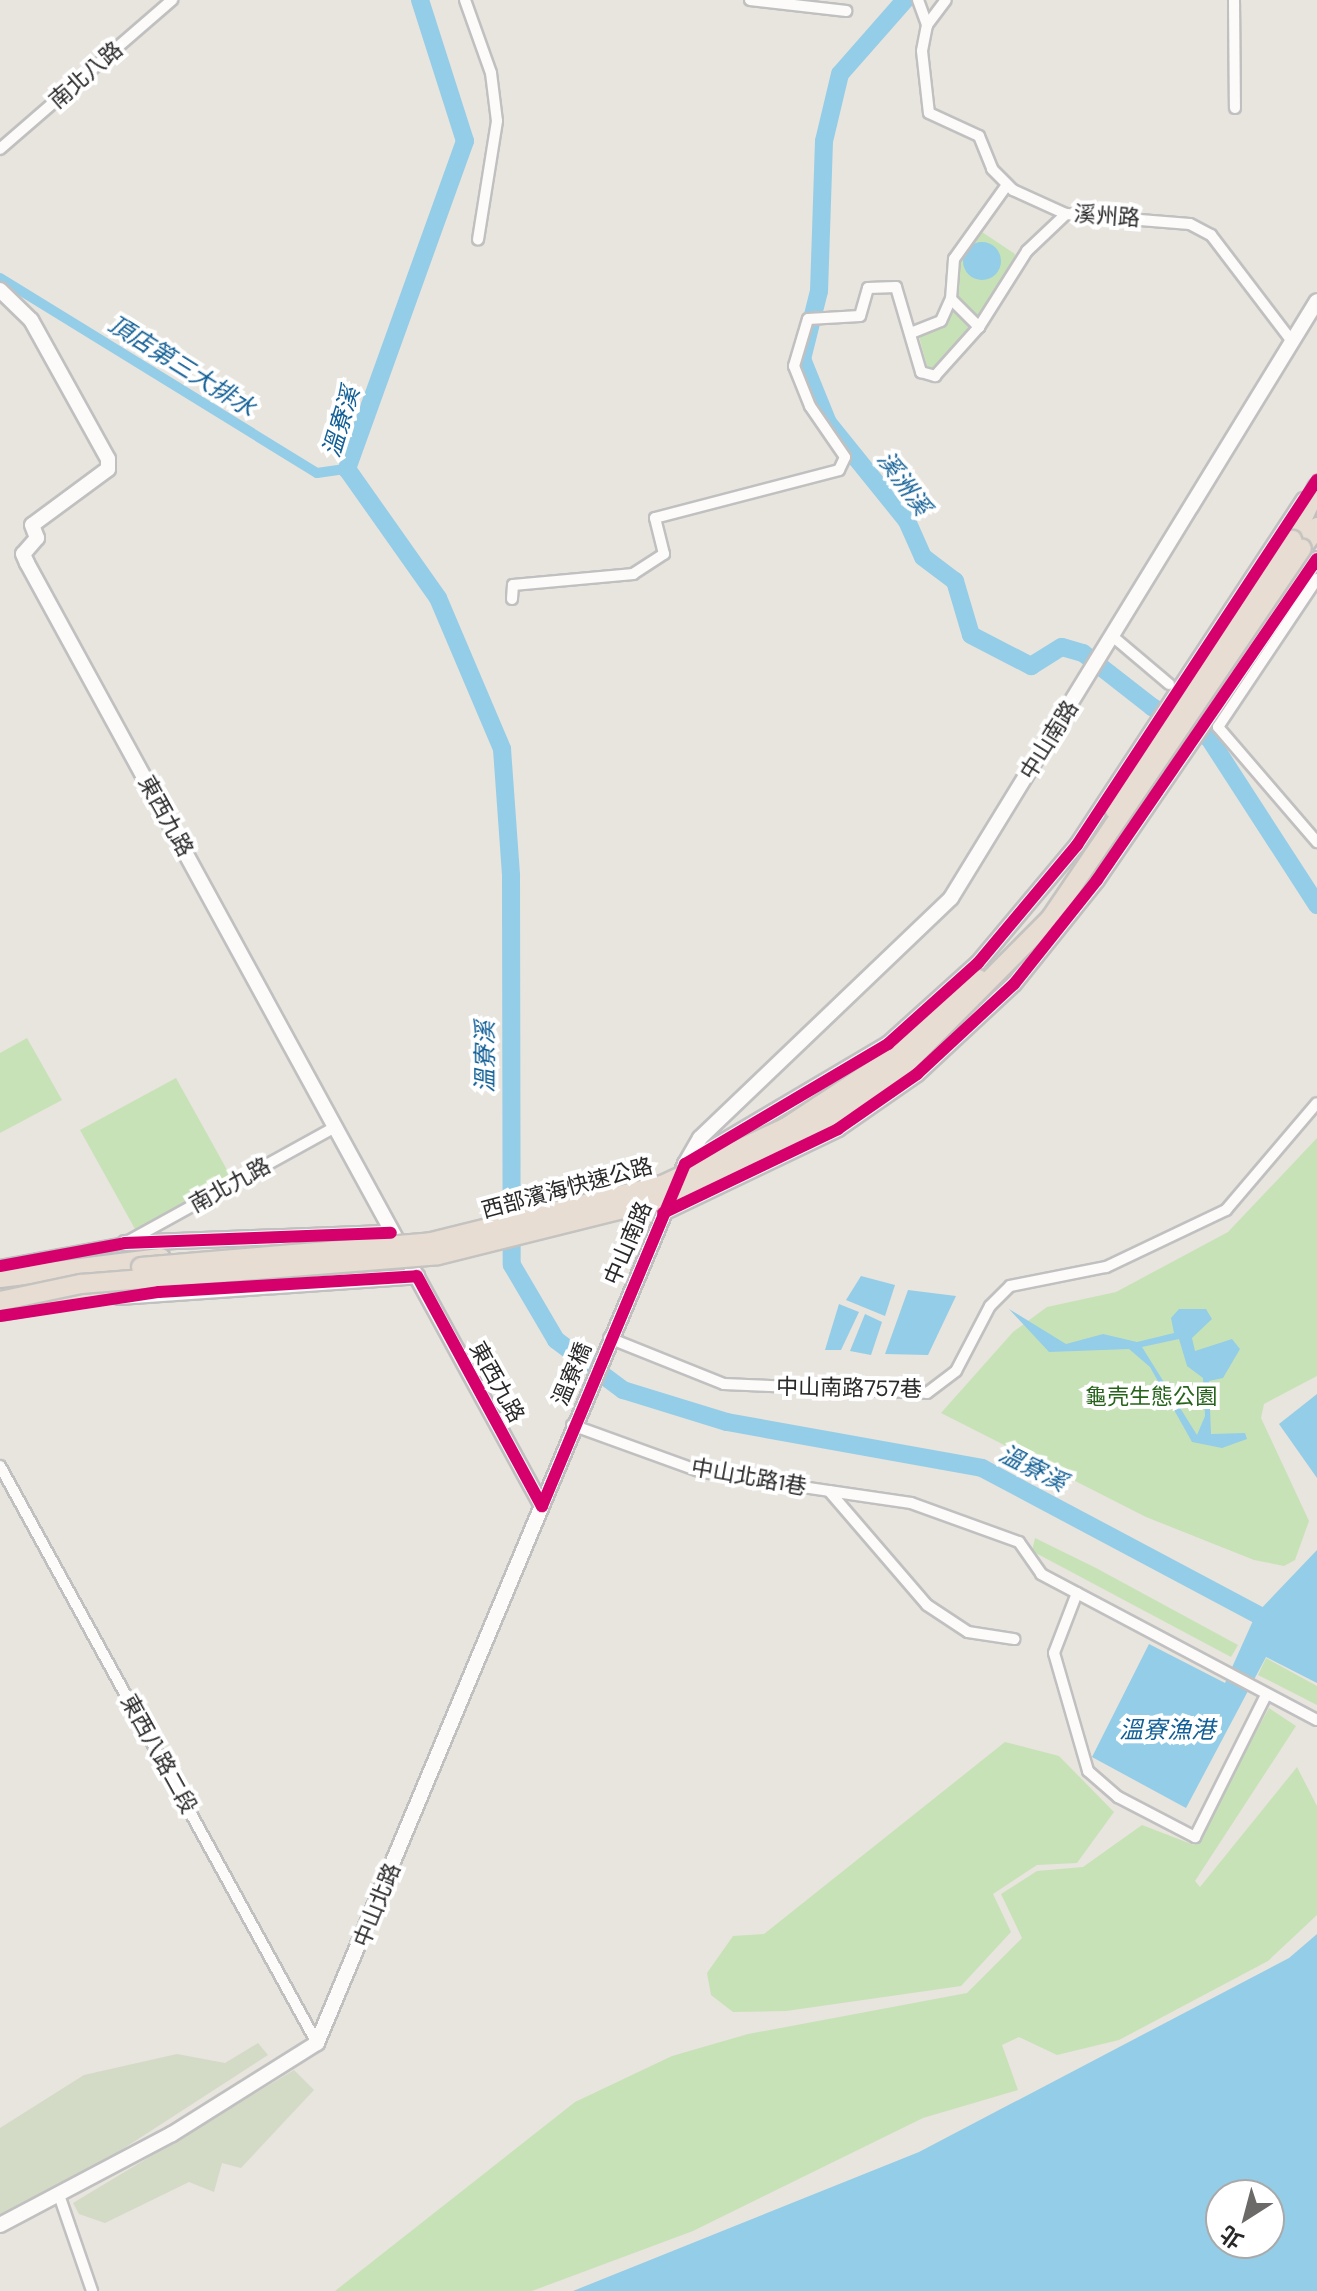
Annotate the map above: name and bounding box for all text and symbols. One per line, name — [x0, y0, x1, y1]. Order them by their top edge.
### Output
street label: 南北八路 — [44, 36, 128, 114]
street label: 溪州路 — [1073, 201, 1141, 231]
water label: 頂店第三大排水 — [103, 309, 261, 423]
water label: 溫寮溪 — [317, 383, 365, 461]
water label: 溪洲溪 — [871, 445, 937, 521]
street label: 中山南路 — [1014, 696, 1084, 784]
street label: 東西九路 — [133, 771, 199, 861]
water label: 溫寮溪 — [471, 1021, 499, 1093]
street label: 南北九路 — [185, 1152, 275, 1218]
street label: 西部濱海快速公路 — [479, 1152, 655, 1224]
street label: 中山南路 — [599, 1197, 657, 1289]
street label: 東西九路 — [464, 1337, 530, 1427]
street label: 溫寮橋 — [547, 1338, 597, 1410]
street label: 中山南路757巷 — [776, 1374, 922, 1402]
park label: 龜壳生態公園 — [1085, 1384, 1217, 1410]
water label: 溫寮溪 — [994, 1439, 1072, 1497]
street label: 中山北路1巷 — [689, 1454, 809, 1500]
street label: 東西八路二段 — [115, 1690, 203, 1818]
water label: 溫寮漁港 — [1119, 1716, 1215, 1744]
street label: 中山北路 — [348, 1859, 406, 1951]
north arrow — [1205, 2179, 1285, 2259]
text: 北 — [1214, 2219, 1249, 2255]

